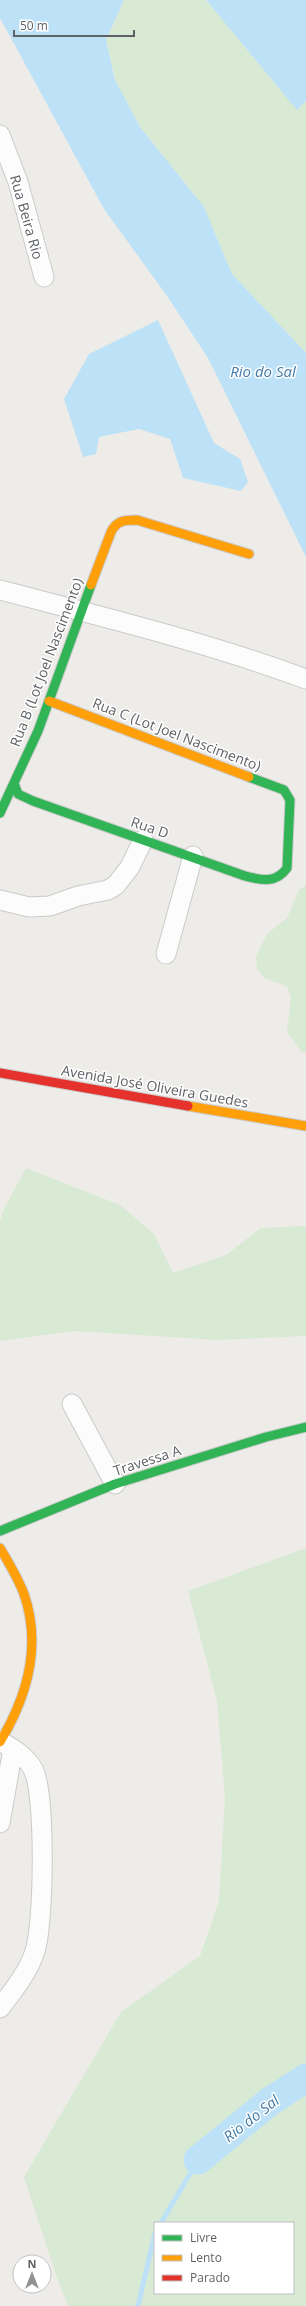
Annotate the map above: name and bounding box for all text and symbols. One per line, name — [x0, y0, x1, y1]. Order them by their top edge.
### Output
scale bar — [14, 12, 134, 38]
text: 50 m — [20, 17, 48, 34]
street label: Rua Beira Rio — [6, 173, 48, 261]
water label: Rio do Sal — [230, 361, 297, 381]
street label: Rua B (Lot Joel Nascimento) — [5, 575, 87, 749]
street label: Rua C (Lot Joel Nascimento) — [90, 693, 264, 775]
street label: Rua D — [129, 812, 171, 842]
street label: Avenida José Oliveira Guedes — [60, 1060, 250, 1112]
street label: Travessa A — [111, 1440, 183, 1480]
water label: Rio do Sal — [219, 2089, 284, 2146]
legend — [154, 2222, 294, 2294]
text: Livre — [190, 2229, 217, 2246]
text: Lento — [190, 2249, 222, 2266]
north arrow — [12, 2254, 52, 2294]
text: N — [28, 2256, 36, 2271]
text: Parado — [190, 2269, 230, 2286]

